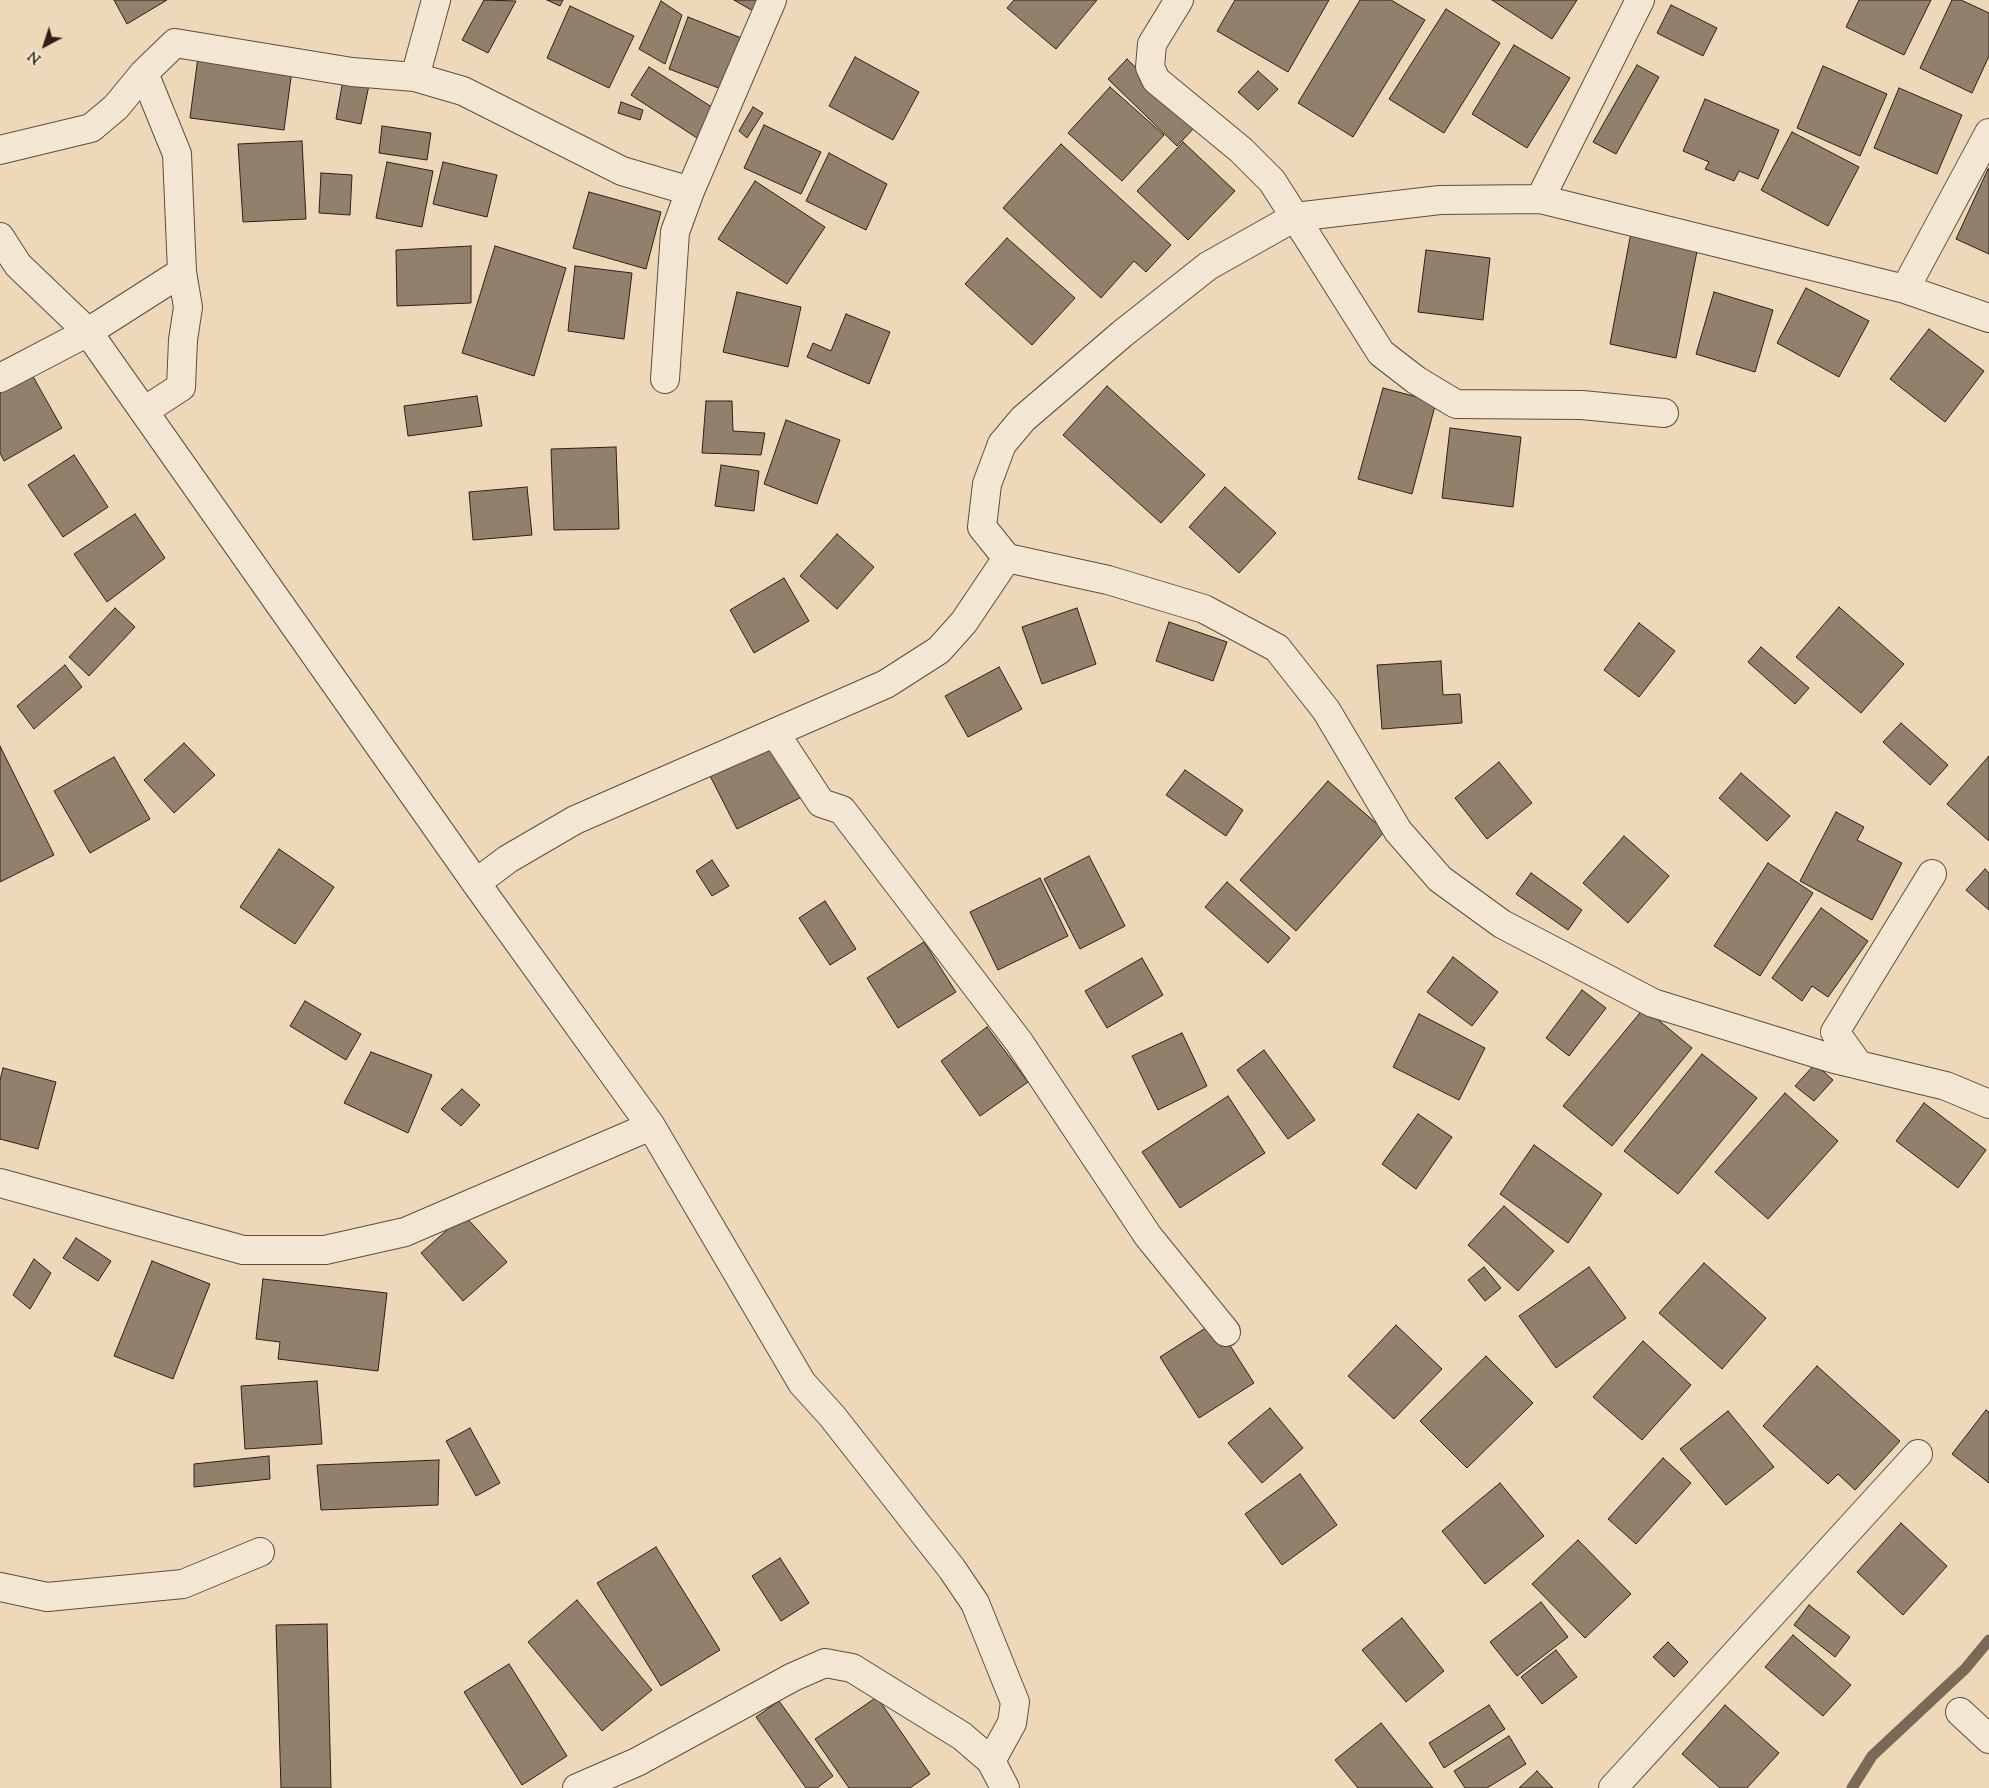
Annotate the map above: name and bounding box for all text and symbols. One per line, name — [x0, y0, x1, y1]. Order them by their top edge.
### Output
north arrow — [20, 20, 70, 70]
text: N — [25, 45, 46, 68]

